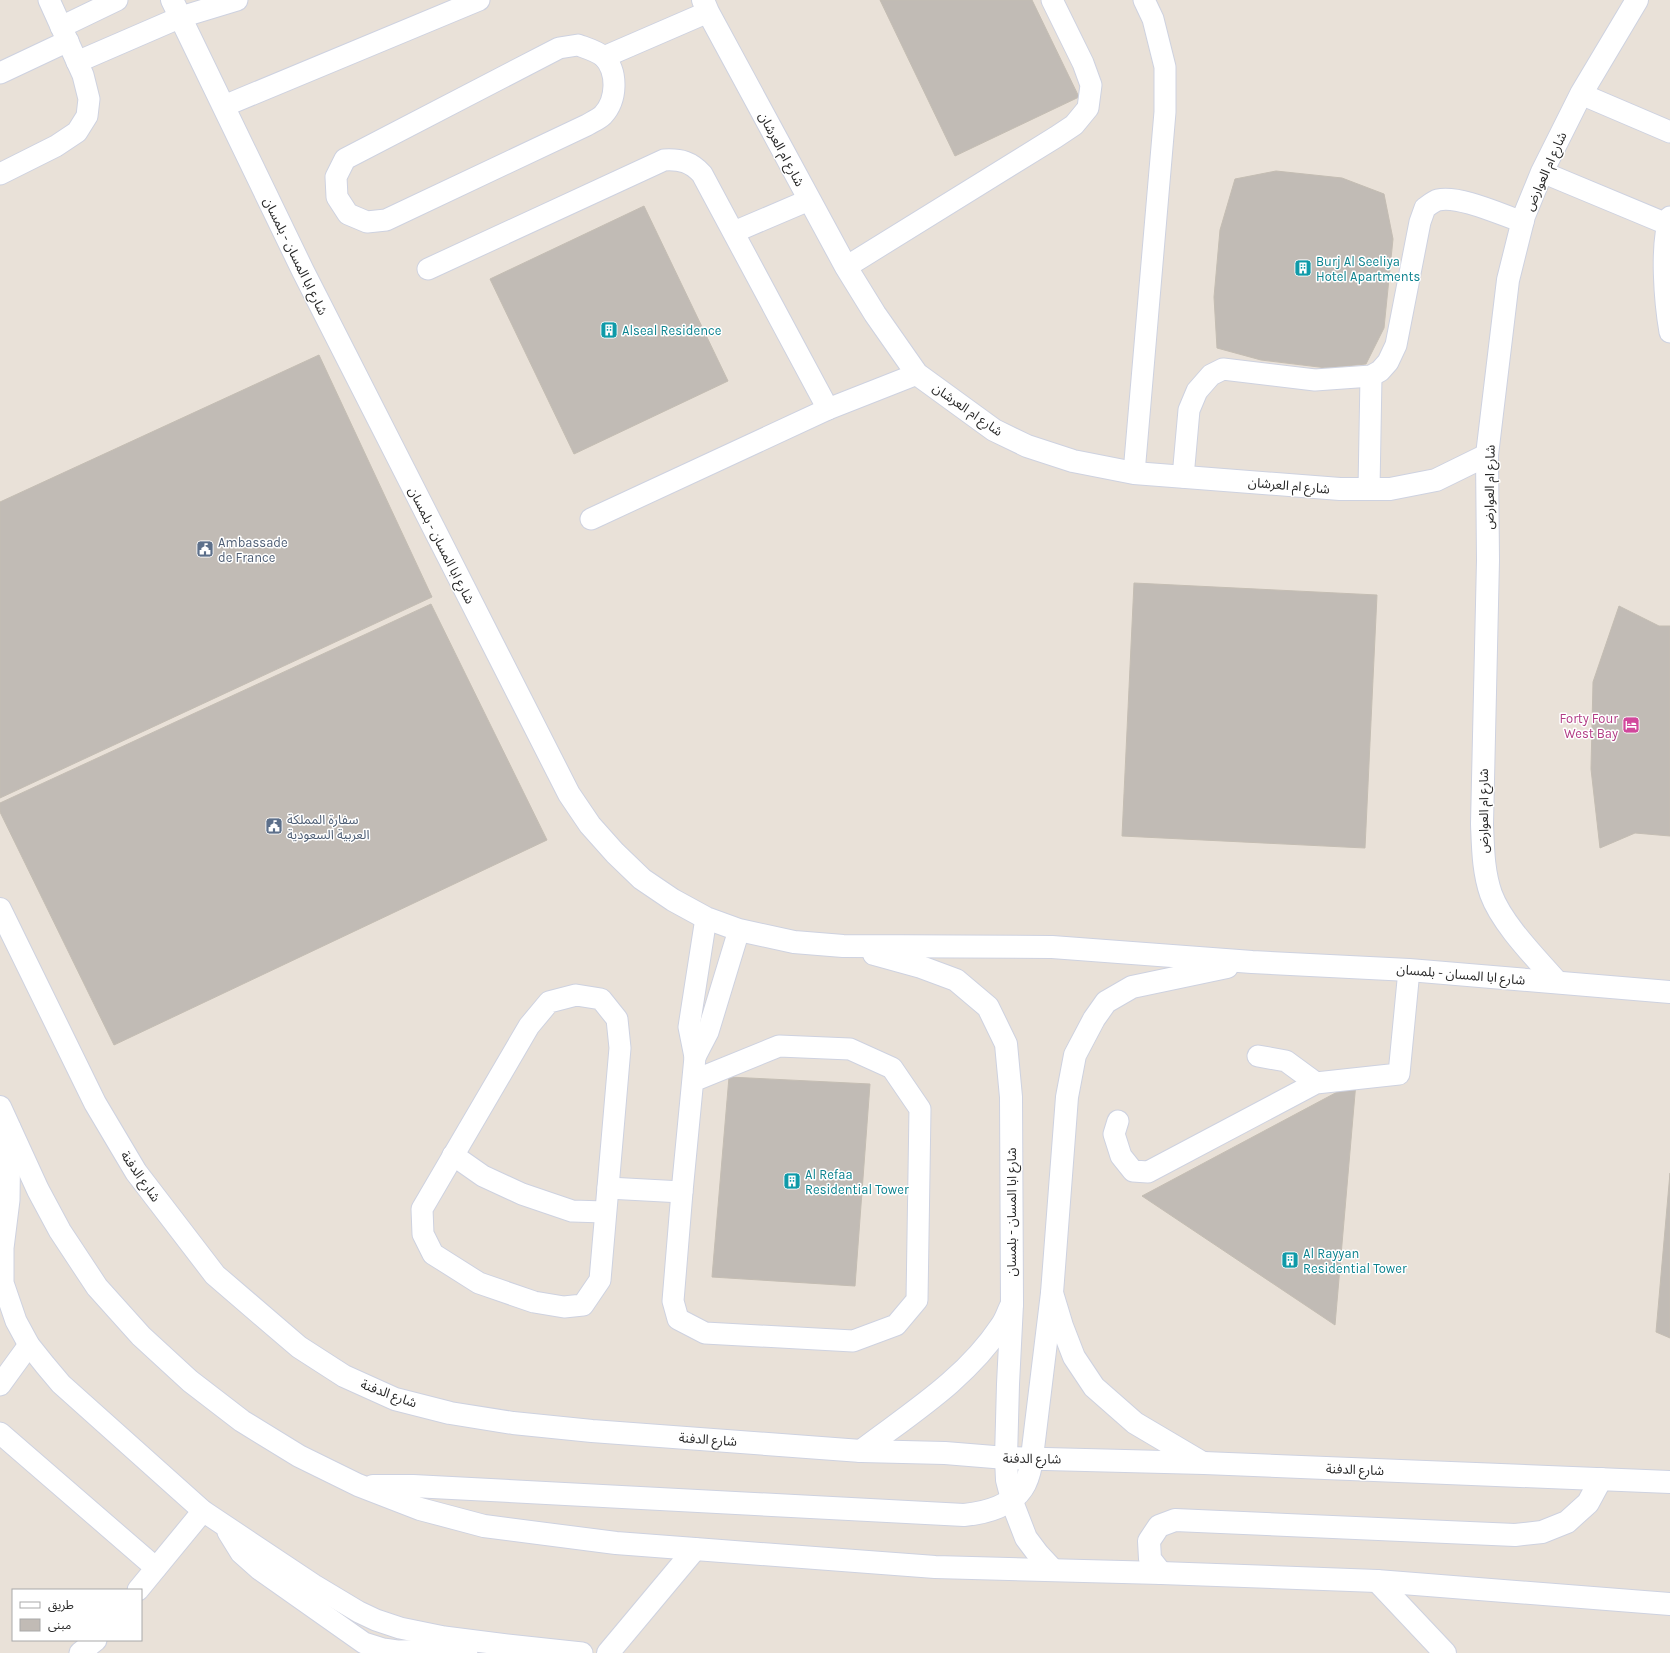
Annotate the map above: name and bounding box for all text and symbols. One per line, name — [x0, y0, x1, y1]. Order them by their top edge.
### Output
street label: شارع ام العرشان — [753, 110, 807, 190]
street label: شارع ام العوارض — [1521, 129, 1572, 214]
street label: شارع ابا المسان - بلمسان — [258, 195, 331, 319]
place label: Burj Al Seeliya Hotel Apartments — [1316, 254, 1420, 284]
building icon: Burj Al Seeliya Hotel Apartments — [1293, 258, 1313, 278]
building icon: Alseal Residence — [599, 320, 619, 340]
place label: Alseal Residence — [622, 323, 722, 338]
street label: شارع ام العرشان — [928, 380, 1006, 441]
street label: شارع ام العوارض — [1481, 445, 1501, 530]
street label: شارع ام العرشان — [1247, 474, 1330, 500]
street label: شارع ابا المسان - بلمسان — [403, 484, 478, 607]
place label: Ambassade de France — [218, 535, 288, 565]
public building icon: Ambassade de France — [195, 539, 215, 559]
place label: Forty Four West Bay — [1560, 711, 1618, 741]
hotel icon: Forty Four West Bay — [1621, 715, 1641, 735]
street label: شارع ام العوارض — [1476, 769, 1494, 853]
place label: سفارة المملكة العربية السعودية — [287, 812, 370, 842]
public building icon: سفارة المملكة العربية السعودية — [264, 816, 284, 836]
street label: شارع ابا المسان - بلمسان — [1396, 961, 1526, 991]
street label: شارع الدفنة — [115, 1148, 163, 1206]
street label: شارع ابا المسان - بلمسان — [1004, 1148, 1022, 1276]
place label: Al Refaa Residential Tower — [805, 1167, 909, 1197]
building icon: Al Refaa Residential Tower — [782, 1171, 802, 1191]
place label: Al Rayyan Residential Tower — [1303, 1246, 1407, 1276]
building icon: Al Rayyan Residential Tower — [1280, 1250, 1300, 1270]
street label: شارع الدفنة — [358, 1376, 419, 1413]
street label: شارع الدفنة — [678, 1430, 738, 1452]
street label: شارع الدفنة — [1003, 1450, 1061, 1470]
street label: شارع الدفنة — [1325, 1461, 1384, 1481]
legend — [12, 1589, 142, 1641]
text: طريق — [48, 1598, 74, 1613]
text: مبنى — [48, 1618, 71, 1632]

